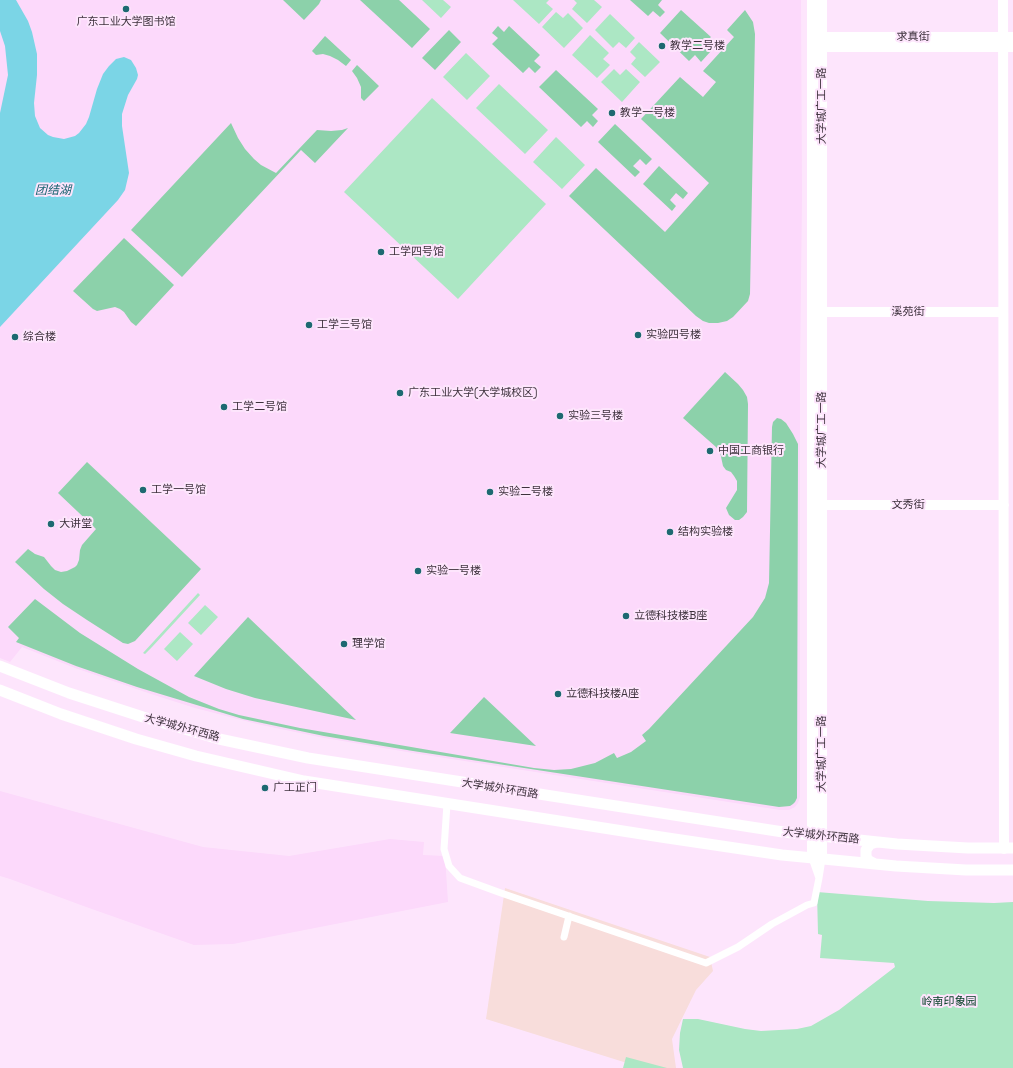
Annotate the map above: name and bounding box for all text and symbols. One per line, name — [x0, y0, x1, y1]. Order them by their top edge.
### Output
marker: 广东工业大学图书馆 — [121, 4, 131, 14]
place label: 广东工业大学图书馆 — [77, 15, 175, 29]
street label: 求真街 — [897, 30, 929, 44]
place label: 教学二号楼 — [670, 39, 725, 53]
marker: 教学二号楼 — [657, 41, 667, 51]
street label: 大学城广工一路 — [815, 68, 829, 144]
place label: 教学一号楼 — [620, 106, 675, 120]
marker: 教学一号楼 — [607, 108, 617, 118]
water label: 团结湖 — [35, 184, 71, 198]
place label: 工学四号馆 — [389, 245, 444, 259]
marker: 工学四号馆 — [376, 247, 386, 257]
street label: 溪苑街 — [892, 305, 924, 319]
place label: 工学三号馆 — [317, 318, 372, 332]
marker: 工学三号馆 — [304, 320, 314, 330]
place label: 实验四号楼 — [646, 328, 701, 342]
place label: 综合楼 — [23, 330, 56, 344]
marker: 实验四号楼 — [633, 330, 643, 340]
marker: 综合楼 — [10, 332, 20, 342]
place label: 广东工业大学(大学城校区) — [408, 386, 537, 400]
marker: 广东工业大学(大学城校区) — [395, 388, 405, 398]
street label: 大学城广工一路 — [815, 392, 829, 468]
place label: 工学二号馆 — [232, 400, 287, 414]
marker: 工学二号馆 — [219, 402, 229, 412]
place label: 实验三号楼 — [568, 409, 623, 423]
marker: 实验三号楼 — [555, 411, 565, 421]
place label: 中国工商银行 — [718, 444, 784, 458]
marker: 中国工商银行 — [705, 446, 715, 456]
place label: 工学一号馆 — [151, 483, 206, 497]
marker: 工学一号馆 — [138, 485, 148, 495]
place label: 实验二号楼 — [498, 485, 553, 499]
marker: 实验二号楼 — [485, 487, 495, 497]
street label: 文秀街 — [892, 498, 924, 512]
place label: 大讲堂 — [59, 517, 92, 531]
marker: 大讲堂 — [46, 519, 56, 529]
place label: 结构实验楼 — [678, 525, 733, 539]
marker: 结构实验楼 — [665, 527, 675, 537]
place label: 实验一号楼 — [426, 564, 481, 578]
marker: 实验一号楼 — [413, 566, 423, 576]
place label: 立德科技楼B座 — [634, 609, 707, 623]
marker: 立德科技楼B座 — [621, 611, 631, 621]
place label: 理学馆 — [352, 637, 385, 651]
marker: 理学馆 — [339, 639, 349, 649]
place label: 立德科技楼A座 — [566, 687, 639, 701]
marker: 立德科技楼A座 — [553, 689, 563, 699]
street label: 大学城外环西路 — [143, 712, 221, 744]
street label: 大学城广工一路 — [815, 716, 829, 792]
street label: 大学城外环西路 — [461, 776, 539, 802]
place label: 广工正门 — [273, 781, 317, 795]
marker: 广工正门 — [260, 783, 270, 793]
street label: 大学城外环西路 — [782, 825, 860, 847]
park label: 岭南印象园 — [922, 995, 976, 1009]

